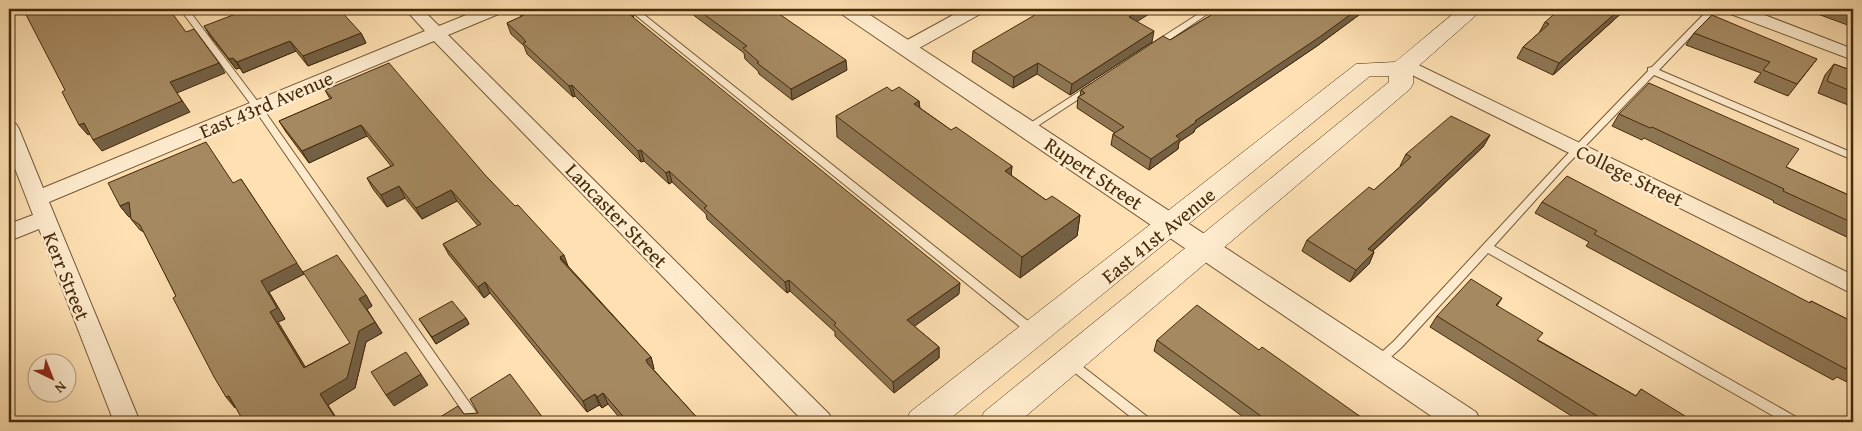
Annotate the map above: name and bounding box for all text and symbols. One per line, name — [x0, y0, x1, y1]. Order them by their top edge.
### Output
street label: East 43rd Avenue — [195, 63, 337, 145]
street label: Rupert Street — [1039, 129, 1149, 217]
street label: College Street — [1571, 137, 1689, 213]
street label: Lancaster Street — [559, 156, 675, 274]
street label: East 41st Avenue — [1095, 180, 1221, 290]
street label: Kerr Street — [36, 228, 98, 324]
north arrow — [28, 354, 78, 404]
text: N — [50, 377, 71, 398]

